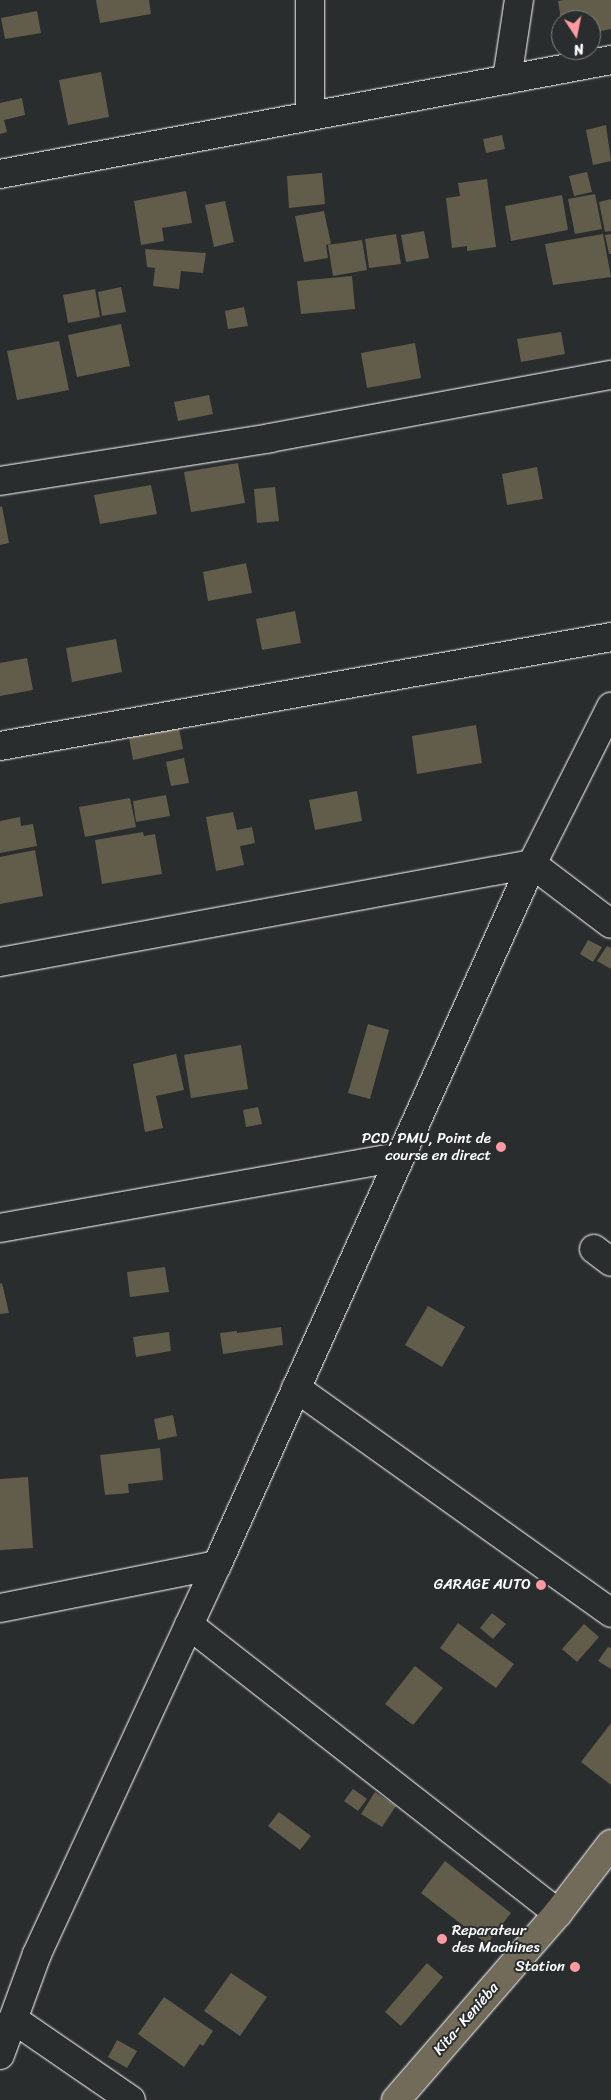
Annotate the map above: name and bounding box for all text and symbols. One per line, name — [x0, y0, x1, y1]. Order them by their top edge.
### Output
north arrow — [551, 10, 601, 60]
text: N — [572, 36, 586, 62]
place label: PCD, PMU, Point de course en direct — [361, 1129, 491, 1164]
marker: PCD, PMU, Point de course en direct — [495, 1141, 507, 1153]
place label: GARAGE AUTO — [434, 1576, 531, 1594]
marker: GARAGE AUTO — [535, 1579, 547, 1591]
place label: Reparateur des Machines — [452, 1921, 540, 1956]
marker: Reparateur des Machines — [436, 1933, 448, 1945]
place label: Station — [515, 1958, 565, 1976]
marker: Station — [569, 1961, 581, 1973]
street label: Kita- Keniéba — [430, 1979, 502, 2059]

